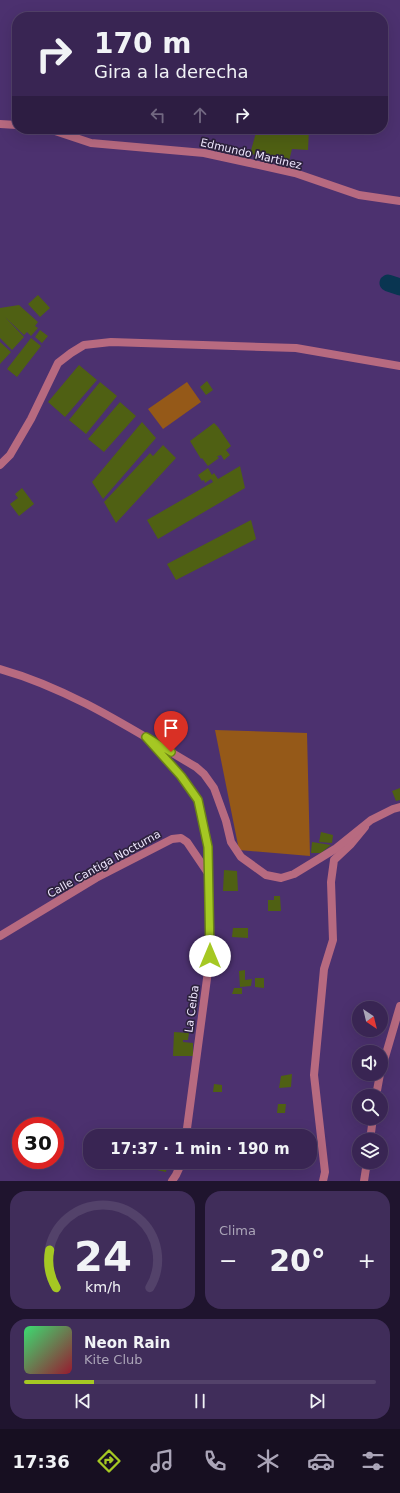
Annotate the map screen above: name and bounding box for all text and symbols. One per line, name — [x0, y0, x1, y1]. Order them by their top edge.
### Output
text: 170 m — [94, 27, 191, 60]
icon: right — [28, 28, 80, 80]
text: Gira a la derecha — [94, 61, 249, 82]
icon: left — [147, 104, 169, 126]
icon: ahead — [189, 104, 211, 126]
icon: right — [231, 104, 253, 126]
street label: Edmundo Martinez — [199, 136, 303, 172]
pin — [154, 711, 188, 752]
icon: arrive — [160, 717, 182, 739]
street label: Calle Cantiga Nocturna — [45, 827, 163, 901]
position arrow — [189, 935, 231, 977]
street label: La Ceiba — [182, 985, 202, 1033]
north arrow — [352, 1001, 388, 1037]
map controls — [352, 1001, 388, 1169]
button: sound — [352, 1045, 388, 1081]
button: search — [352, 1089, 388, 1125]
speed limit sign: 30 — [12, 1117, 64, 1169]
button: layers — [352, 1133, 388, 1169]
text: 17:37 · 1 min · 190 m — [110, 1140, 290, 1158]
text: Clima — [219, 1223, 256, 1238]
text: 24 — [74, 1232, 131, 1281]
text: 20° — [269, 1243, 326, 1278]
text: − — [219, 1248, 237, 1273]
text: + — [358, 1248, 376, 1273]
text: km/h — [84, 1279, 121, 1295]
text: Neon Rain — [84, 1334, 170, 1352]
text: Kite Club — [84, 1352, 143, 1367]
icon: previous — [72, 1390, 94, 1412]
icon: pause — [189, 1390, 211, 1412]
icon: next — [306, 1390, 328, 1412]
icon: directions — [95, 1447, 123, 1475]
icon: music — [148, 1447, 176, 1475]
icon: phone — [201, 1447, 229, 1475]
icon: climate — [254, 1447, 282, 1475]
icon: car — [307, 1447, 335, 1475]
icon: filters — [359, 1447, 387, 1475]
text: 17:36 — [12, 1451, 70, 1472]

